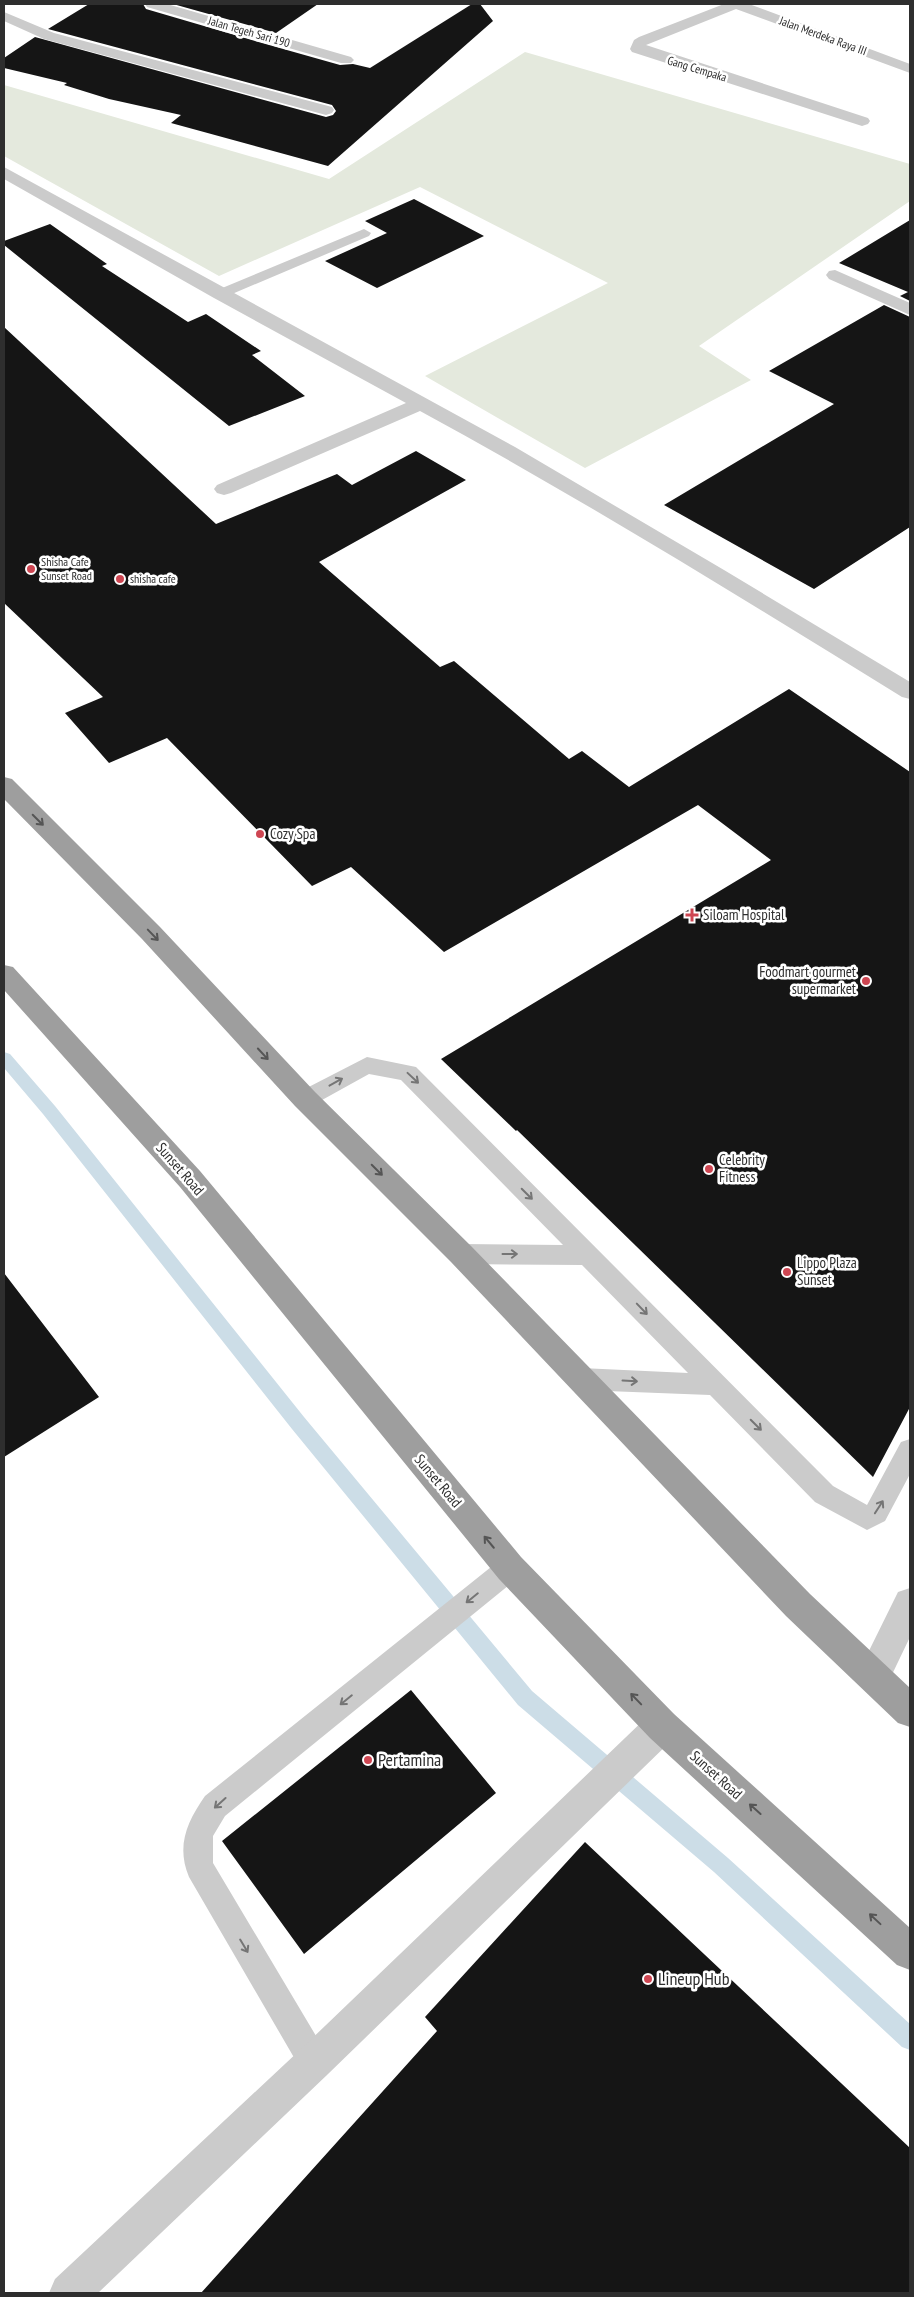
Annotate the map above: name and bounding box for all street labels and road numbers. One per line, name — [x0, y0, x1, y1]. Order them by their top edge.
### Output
street label: Jalan Tegeh Sari 190 — [206, 12, 292, 50]
street label: Jalan Merdeka Raya III — [776, 12, 869, 58]
street label: Gang Cempaka — [666, 52, 729, 85]
street label: Sunset Road — [152, 1138, 208, 1199]
street label: Sunset Road — [411, 1450, 466, 1511]
street label: Sunset Road — [686, 1746, 746, 1803]

